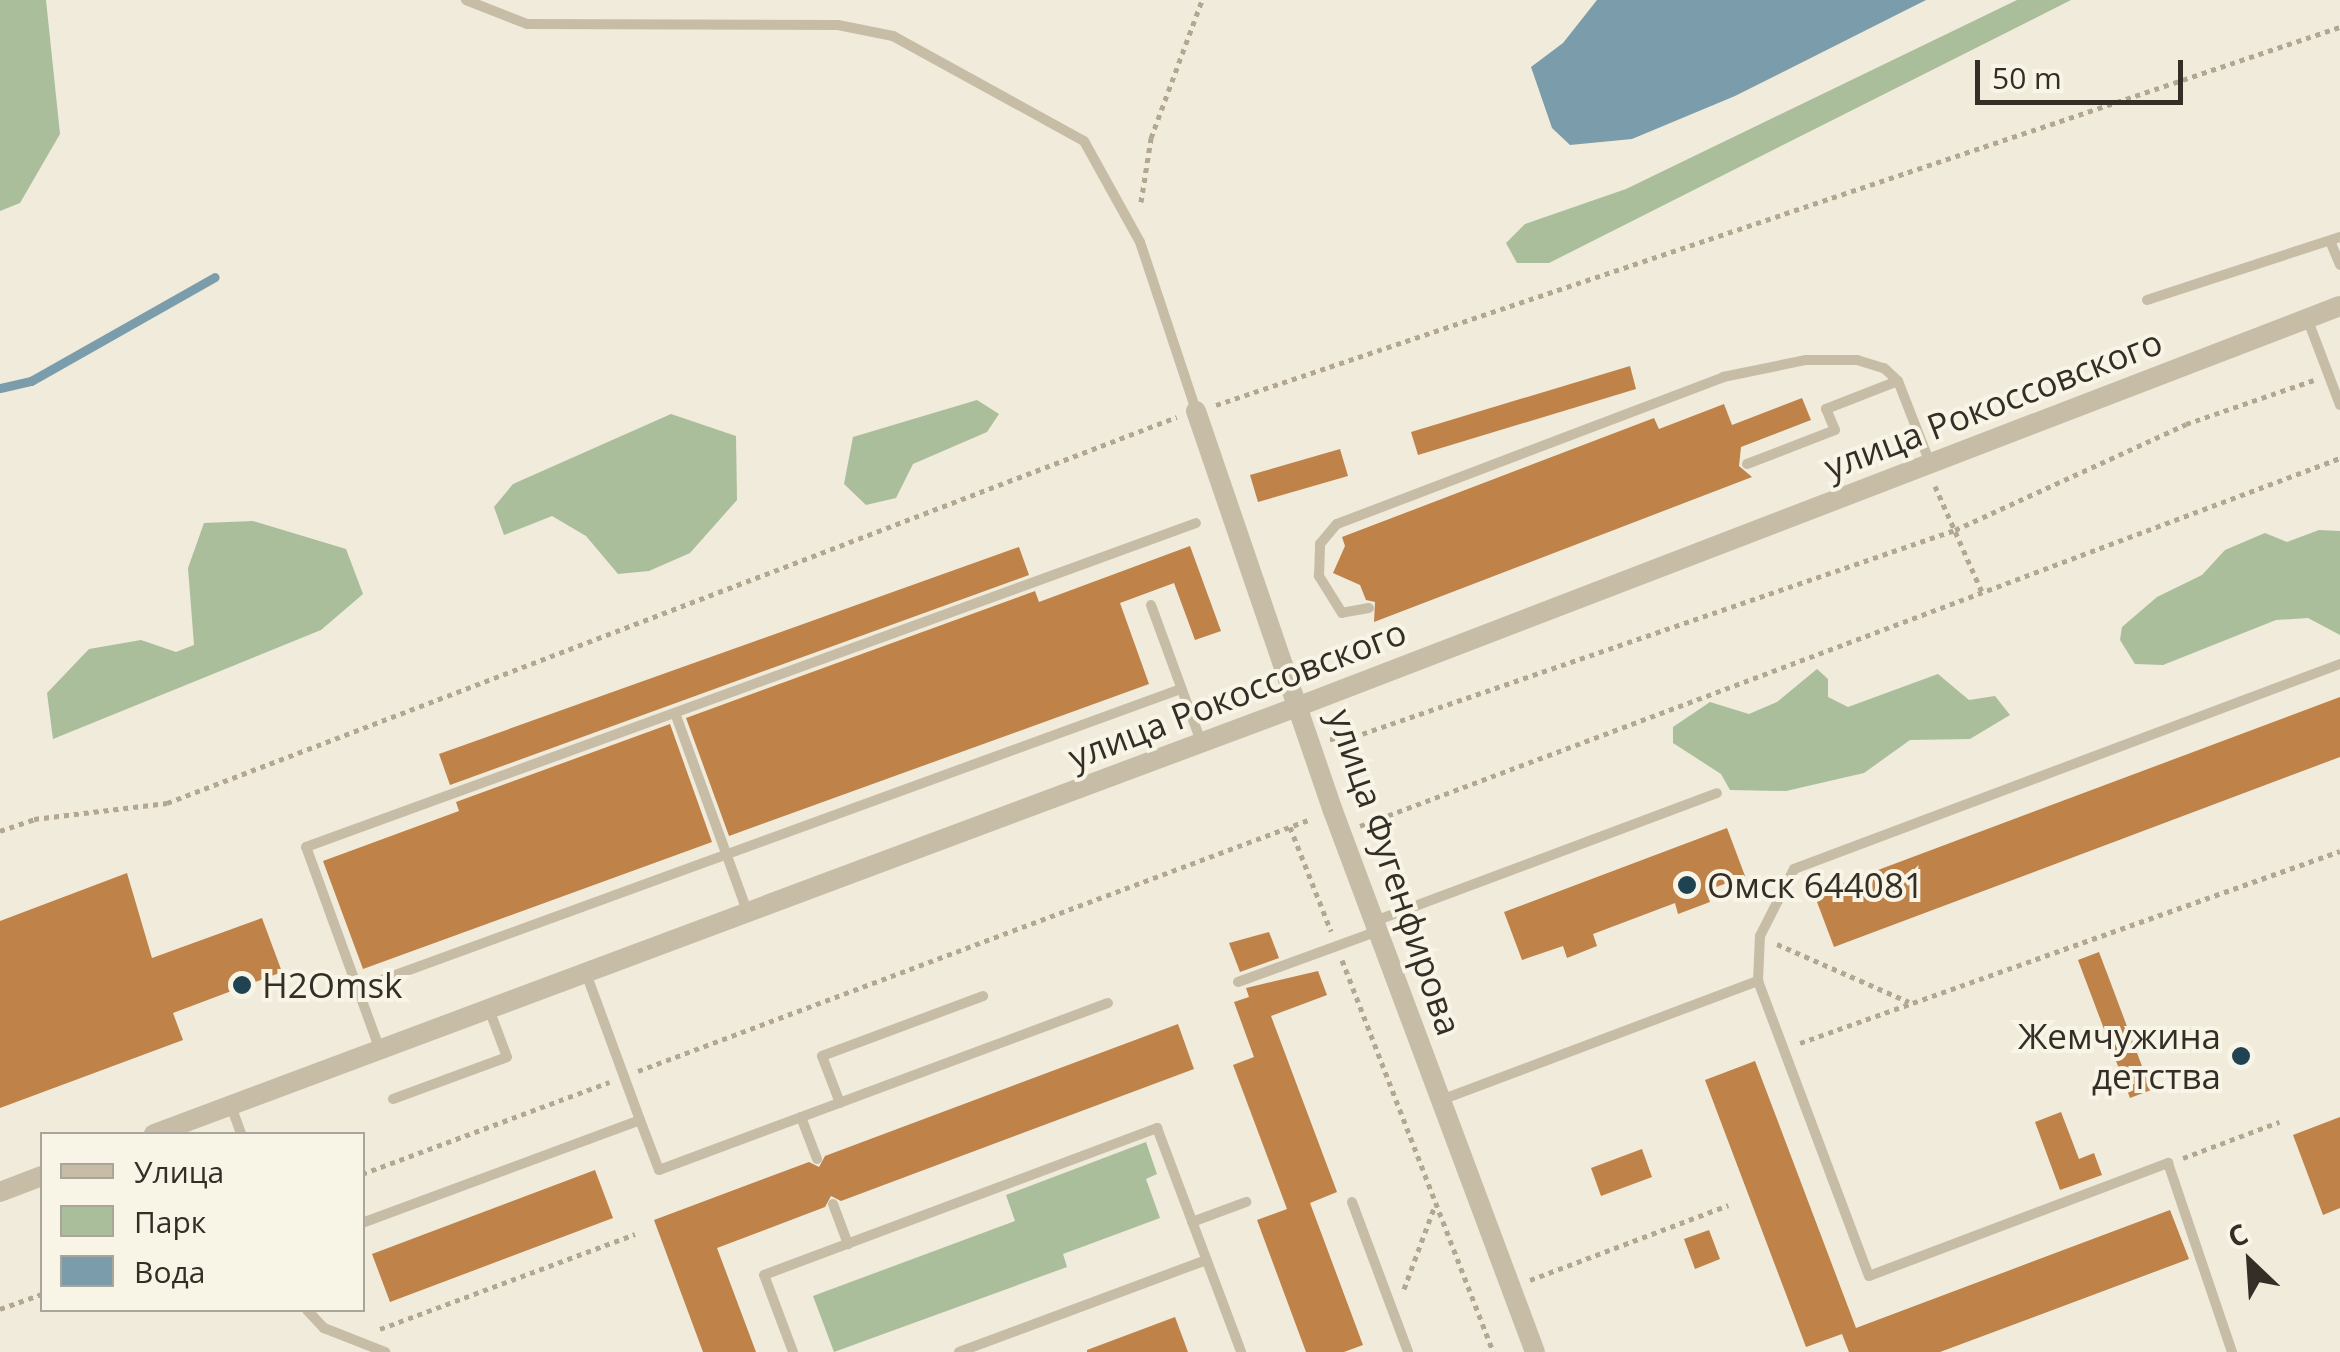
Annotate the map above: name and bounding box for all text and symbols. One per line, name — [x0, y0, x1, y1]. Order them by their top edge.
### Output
scale bar — [1980, 40, 2188, 102]
text: 50 m — [1992, 57, 2062, 98]
street label: улица Рокоссовского — [1818, 320, 2168, 488]
street label: улица Рокоссовского — [1062, 610, 1412, 778]
street label: улица Фугенфирова — [1319, 704, 1471, 1040]
place label: Омск 644081 — [1707, 864, 1924, 906]
marker: Омск 644081 — [1676, 874, 1698, 896]
place label: H2Omsk — [262, 964, 403, 1006]
marker: H2Omsk — [231, 974, 253, 996]
place label: Жемчужина детства — [2018, 1015, 2221, 1097]
marker: Жемчужина детства — [2230, 1045, 2252, 1067]
legend — [40, 1132, 365, 1312]
text: Улица — [134, 1151, 224, 1192]
text: Парк — [134, 1201, 206, 1242]
north arrow — [2200, 1212, 2300, 1312]
text: С — [2221, 1214, 2253, 1256]
text: Вода — [134, 1251, 205, 1292]

